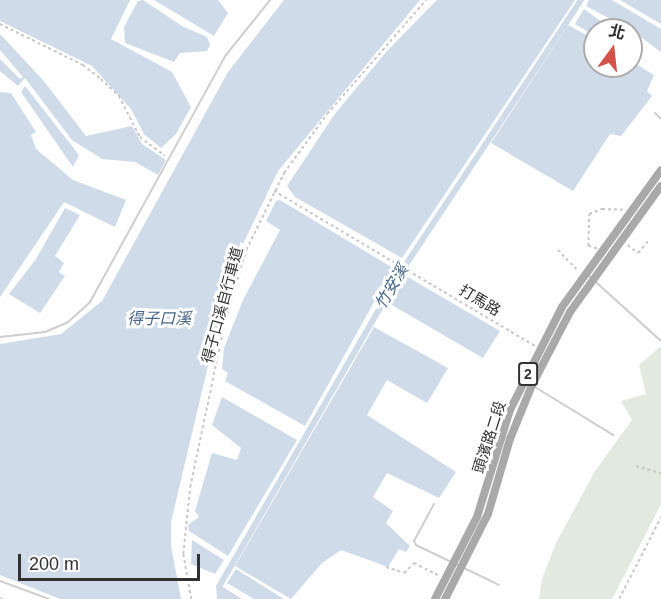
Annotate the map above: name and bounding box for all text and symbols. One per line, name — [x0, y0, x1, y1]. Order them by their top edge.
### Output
north arrow — [583, 18, 643, 78]
text: 北 — [607, 22, 627, 42]
street label: 得子口溪自行車道 — [198, 245, 246, 365]
water label: 竹安溪 — [371, 261, 413, 313]
street label: 打馬路 — [456, 281, 504, 319]
water label: 得子口溪 — [127, 309, 191, 329]
road number: 2 — [518, 363, 538, 385]
street label: 頭濱路二段 — [469, 399, 509, 475]
scale bar — [21, 542, 202, 580]
text: 200 m — [29, 554, 79, 574]

